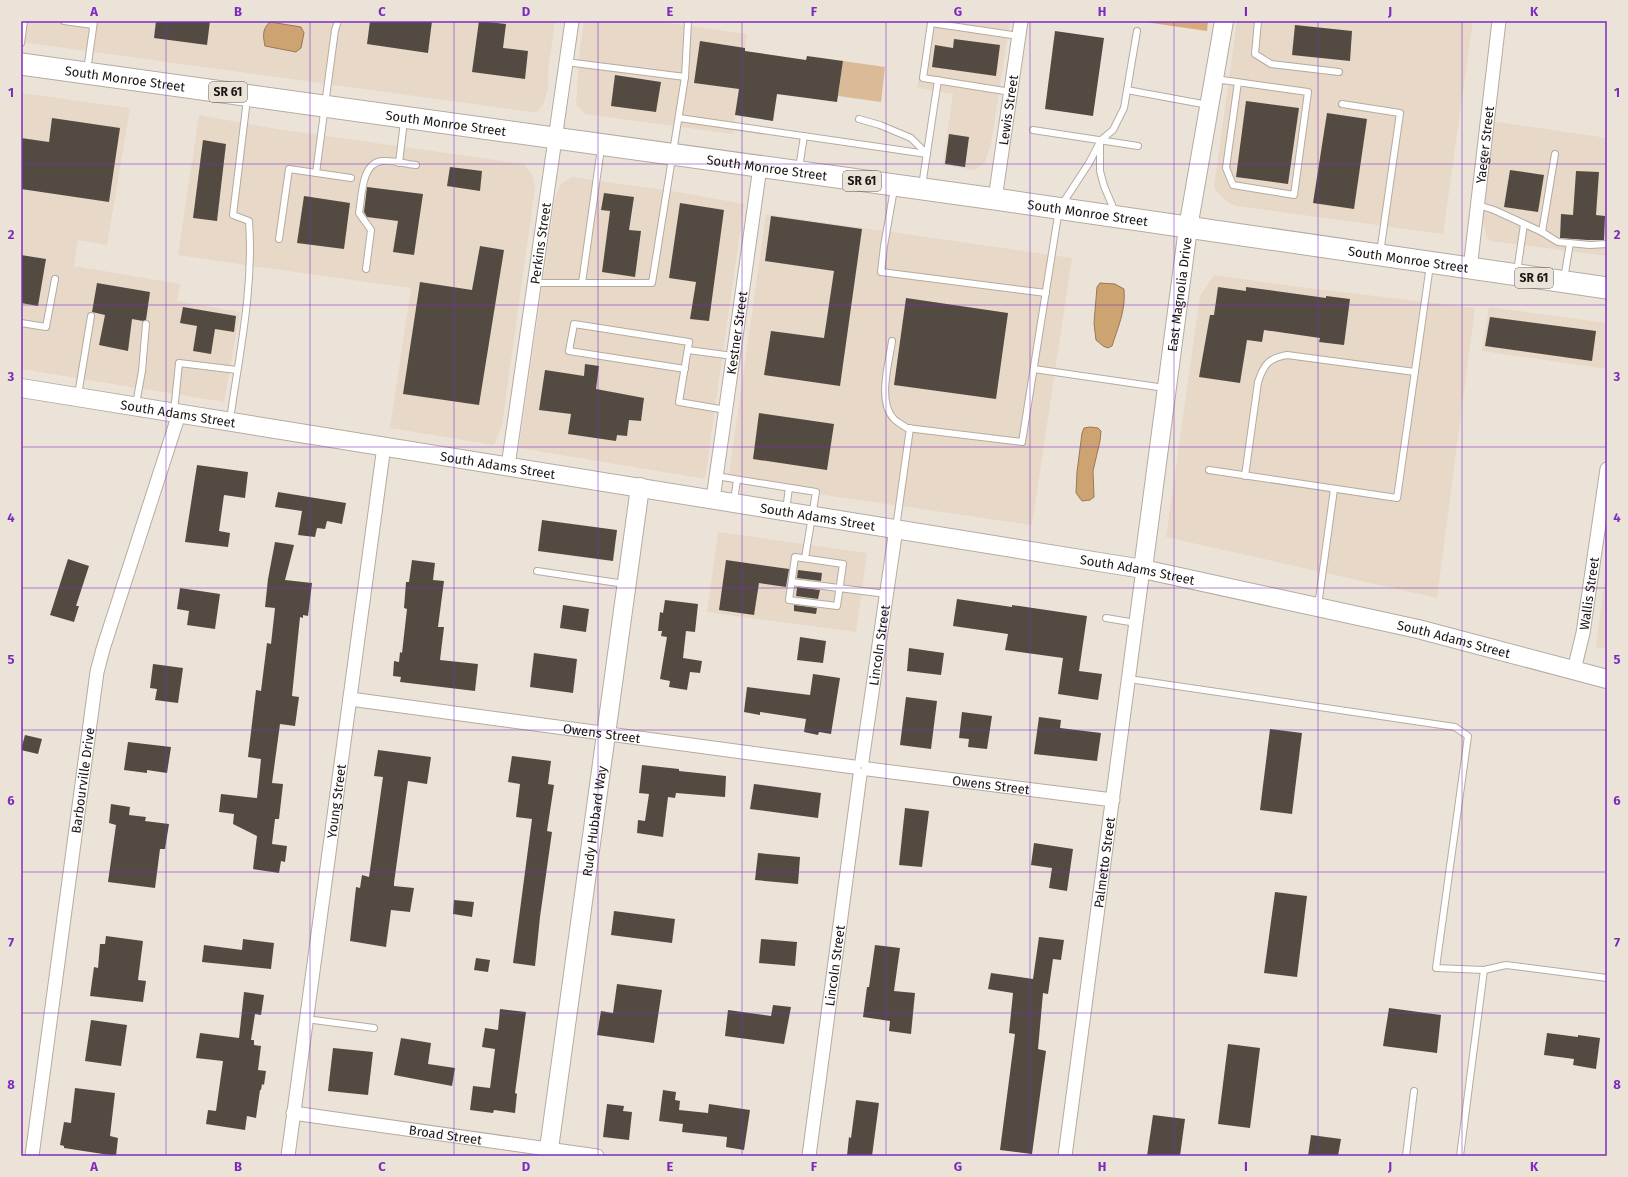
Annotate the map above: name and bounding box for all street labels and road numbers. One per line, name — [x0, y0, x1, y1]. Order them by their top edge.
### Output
street label: South Monroe Street — [64, 63, 186, 95]
street label: Lewis Street — [996, 73, 1021, 146]
road number: SR 61 — [209, 82, 247, 102]
street label: Yaeger Street — [1473, 105, 1497, 184]
street label: South Monroe Street — [385, 108, 507, 139]
street label: South Monroe Street — [706, 152, 828, 184]
road number: SR 61 — [843, 171, 881, 191]
street label: South Monroe Street — [1026, 197, 1149, 229]
street label: Perkins Street — [527, 201, 554, 285]
street label: East Magnolia Drive — [1165, 236, 1195, 353]
street label: South Monroe Street — [1347, 243, 1470, 276]
road number: SR 61 — [1515, 268, 1553, 288]
street label: Kestner Street — [724, 290, 750, 375]
street label: South Adams Street — [119, 397, 237, 431]
street label: South Adams Street — [439, 449, 557, 482]
street label: South Adams Street — [759, 500, 877, 534]
street label: South Adams Street — [1079, 552, 1196, 588]
street label: Wallis Street — [1577, 556, 1602, 631]
street label: Lincoln Street — [866, 604, 893, 687]
street label: South Adams Street — [1396, 618, 1512, 661]
street label: Owens Street — [562, 721, 642, 746]
street label: Barbourville Drive — [68, 727, 97, 834]
street label: Young Street — [324, 763, 349, 839]
street label: Rudy Hubbard Way — [580, 764, 610, 877]
street label: Owens Street — [951, 773, 1031, 797]
street label: Palmetto Street — [1091, 816, 1118, 909]
street label: Lincoln Street — [822, 924, 848, 1007]
street label: Broad Street — [408, 1122, 483, 1148]

